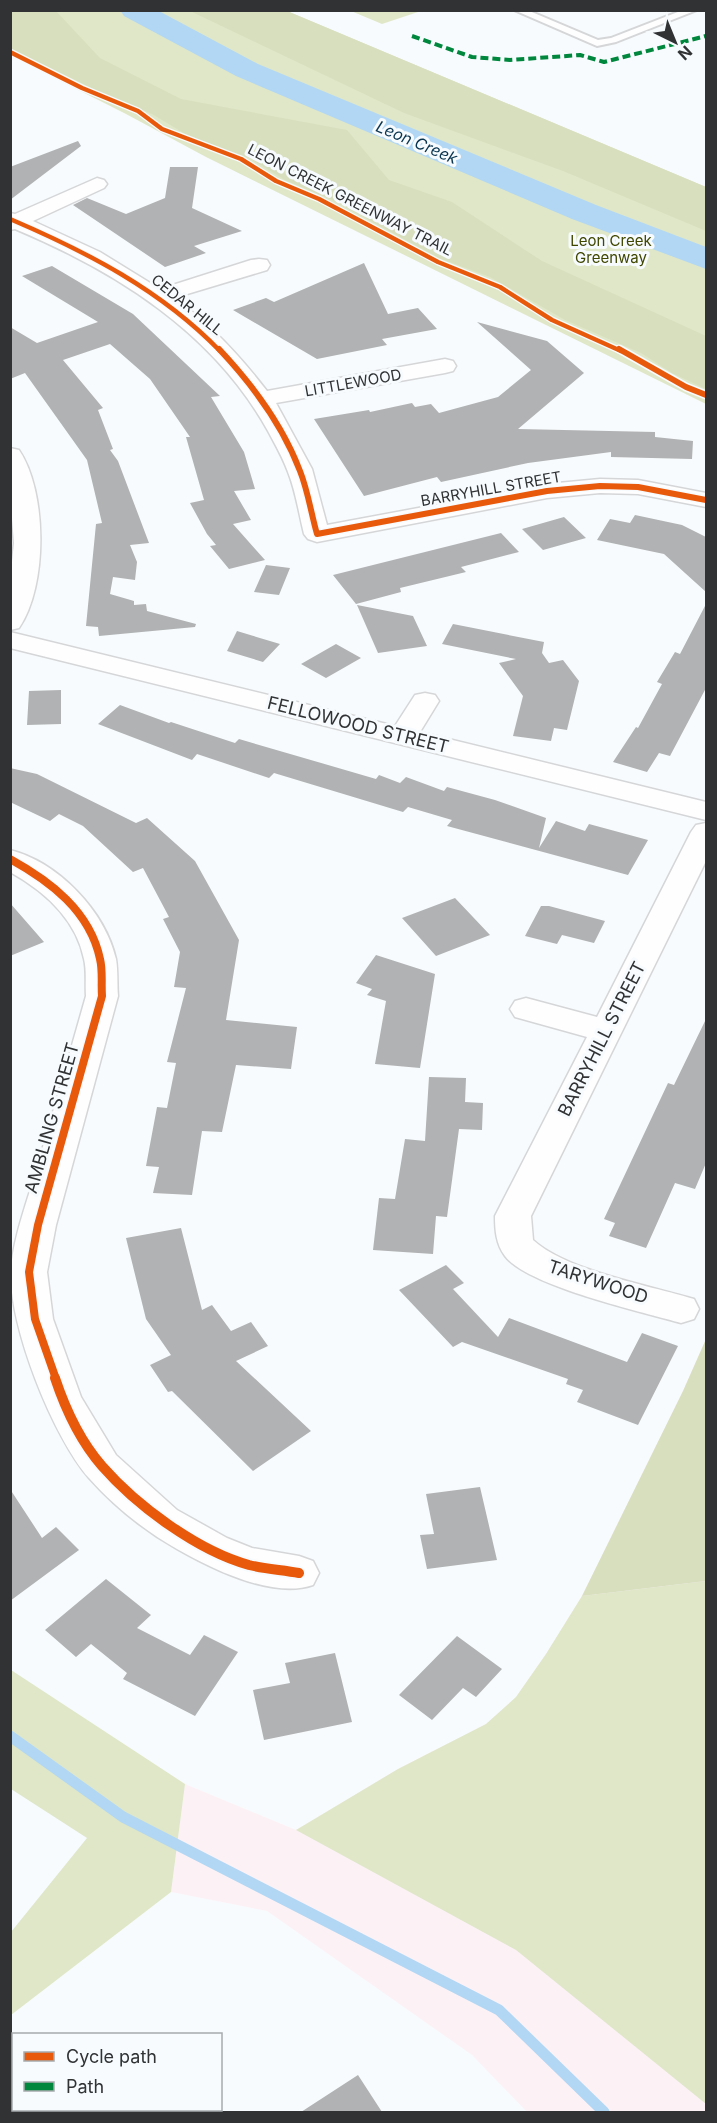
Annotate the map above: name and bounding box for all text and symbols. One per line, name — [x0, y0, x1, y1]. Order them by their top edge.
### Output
north arrow — [645, 12, 705, 72]
text: N — [674, 41, 697, 64]
water label: Leon Creek — [373, 116, 461, 168]
street label: LEON CREEK GREENWAY TRAIL — [245, 139, 456, 260]
park label: Leon Creek Greenway — [570, 231, 652, 267]
street label: CEDAR HILL — [148, 270, 227, 339]
street label: LITTLEWOOD — [303, 365, 403, 400]
street label: BARRYHILL STREET — [419, 467, 563, 510]
street label: FELLOWOOD STREET — [265, 692, 451, 757]
street label: BARRYHILL STREET — [553, 958, 650, 1120]
street label: AMBLING STREET — [20, 1040, 83, 1196]
street label: TARYWOOD — [545, 1255, 651, 1308]
legend — [12, 2033, 222, 2111]
text: Cycle path — [66, 2046, 157, 2067]
text: Path — [66, 2076, 104, 2097]

